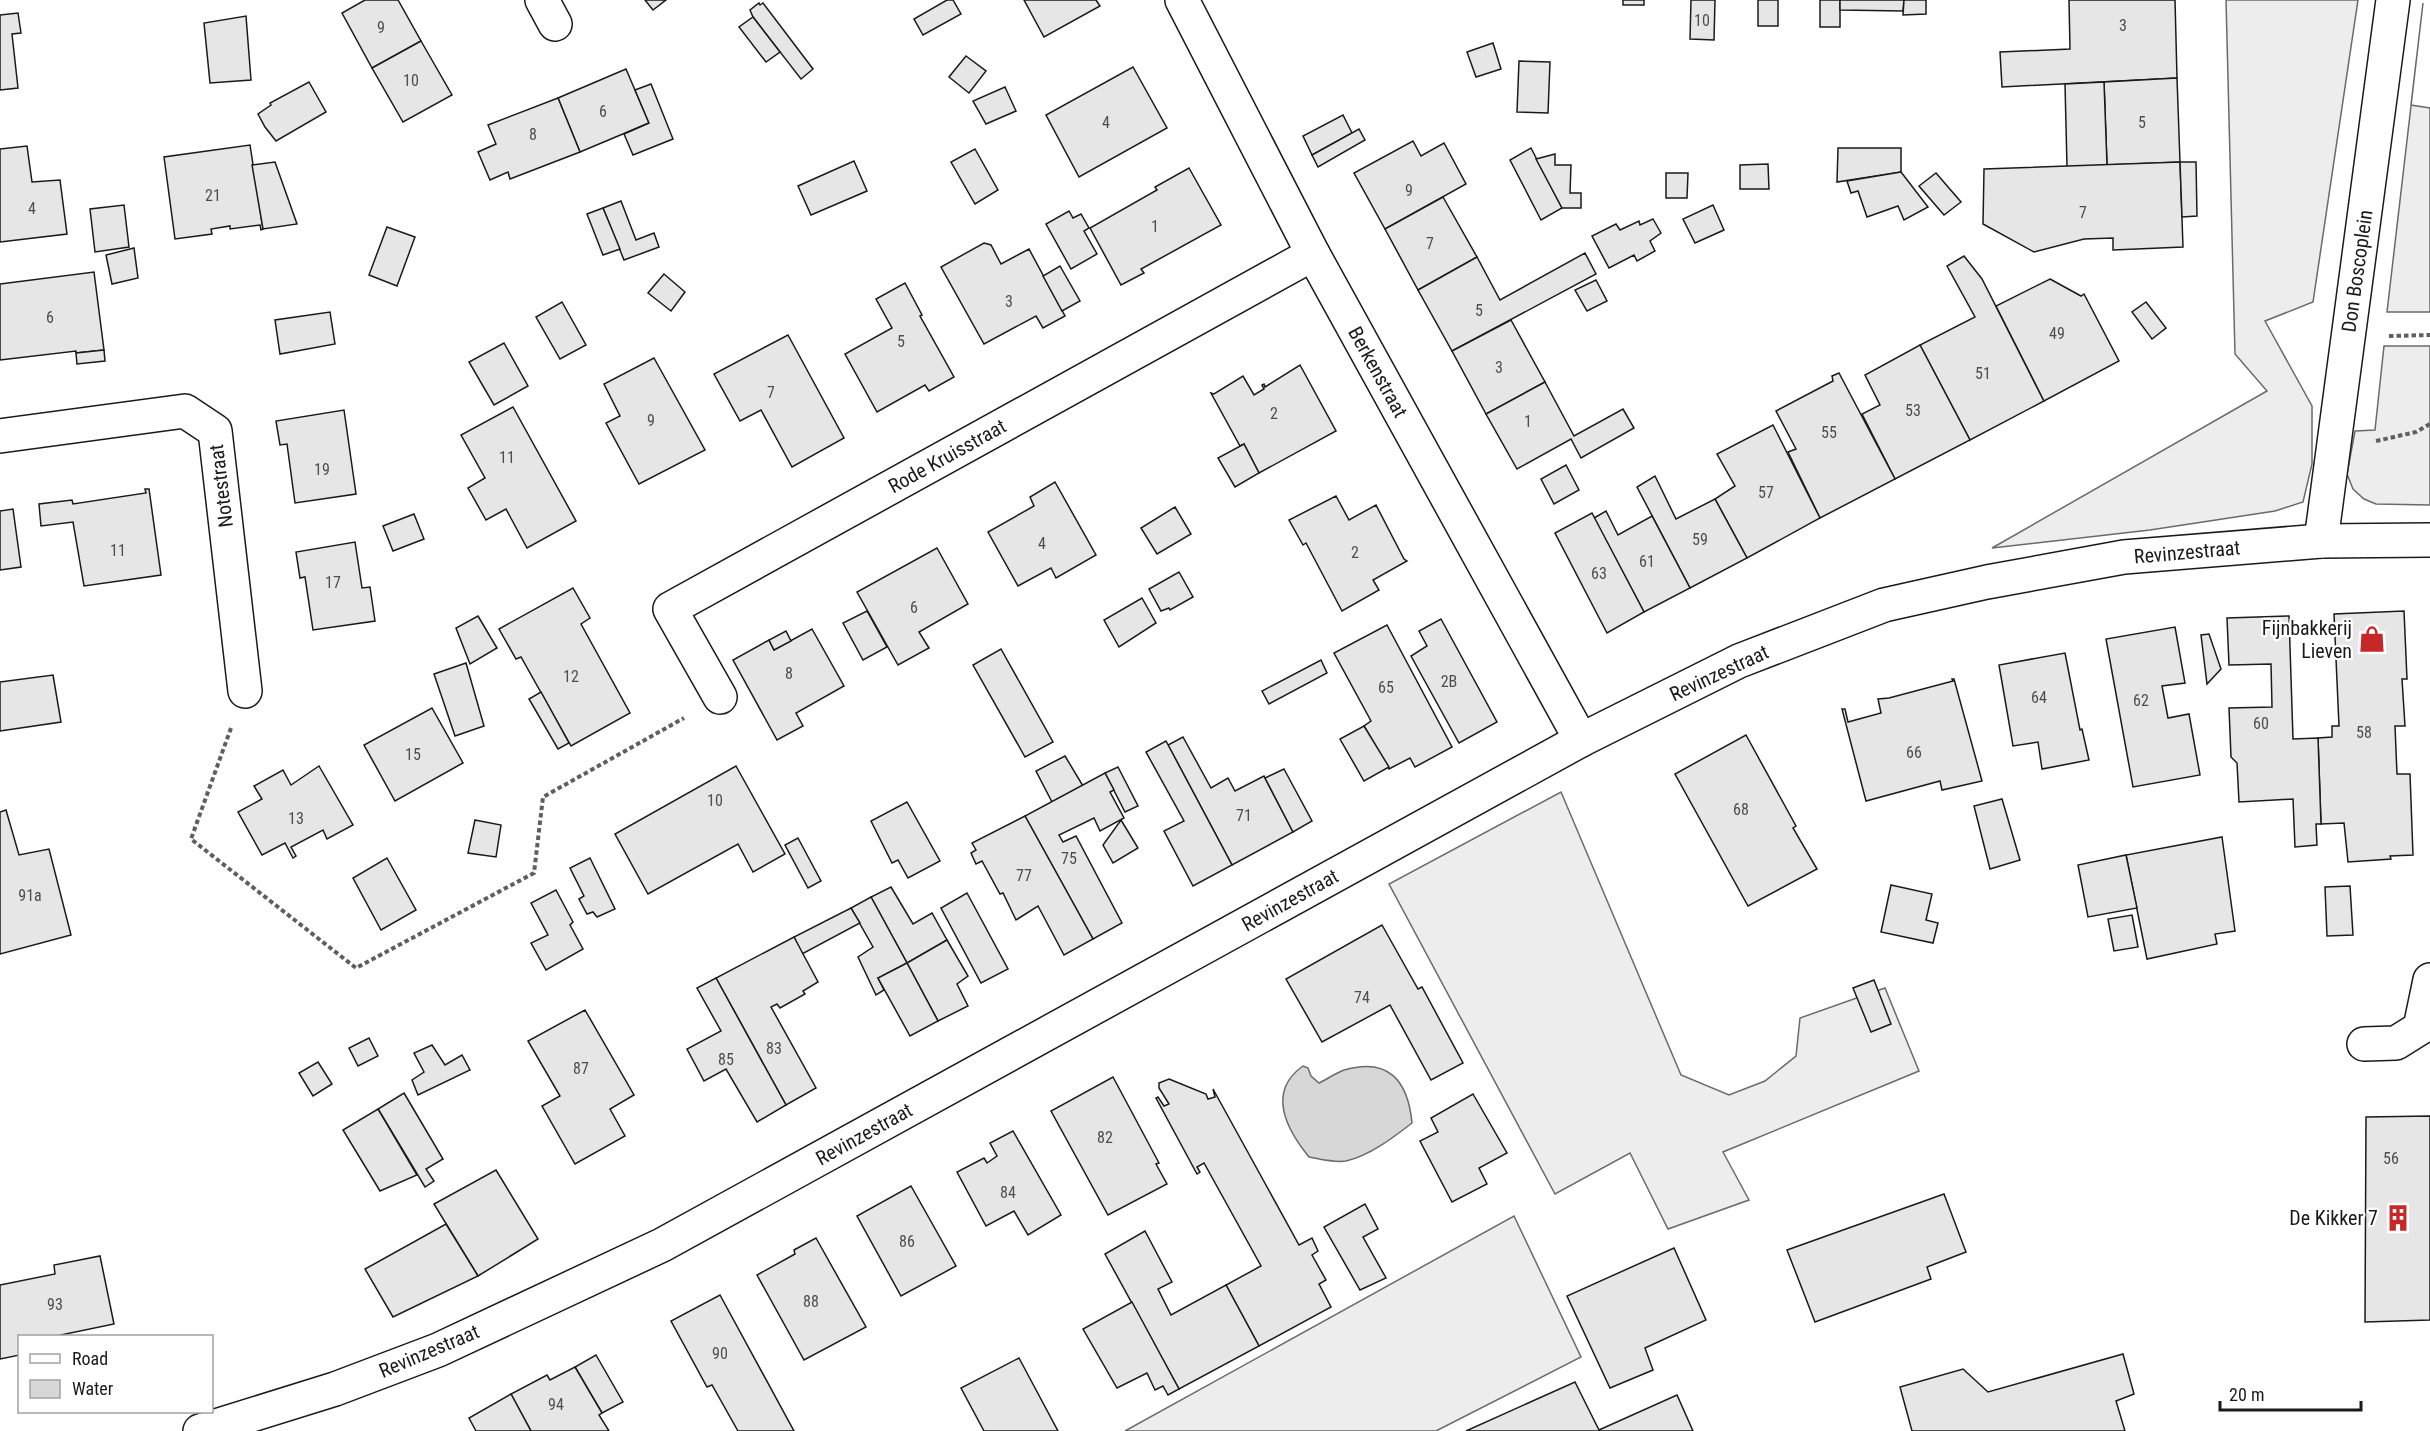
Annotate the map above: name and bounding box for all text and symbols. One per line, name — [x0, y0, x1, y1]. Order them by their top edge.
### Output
house number: 10 — [1694, 11, 1710, 30]
house number: 3 — [2119, 16, 2127, 35]
house number: 9 — [377, 18, 385, 37]
house number: 10 — [403, 71, 419, 90]
house number: 6 — [599, 102, 607, 121]
house number: 4 — [1102, 113, 1110, 132]
house number: 5 — [2138, 113, 2146, 132]
house number: 8 — [529, 125, 537, 144]
house number: 9 — [1405, 181, 1413, 200]
house number: 21 — [205, 186, 221, 205]
house number: 4 — [28, 199, 36, 218]
house number: 7 — [2079, 203, 2087, 222]
street label: Don Boscoplein — [2337, 208, 2377, 334]
house number: 1 — [1151, 217, 1159, 236]
house number: 7 — [1426, 234, 1434, 253]
house number: 3 — [1005, 292, 1013, 311]
house number: 5 — [1475, 301, 1483, 320]
house number: 6 — [46, 308, 54, 327]
street label: Berkenstraat — [1343, 322, 1413, 422]
house number: 49 — [2049, 324, 2065, 343]
house number: 5 — [897, 332, 905, 351]
house number: 3 — [1495, 358, 1503, 377]
house number: 51 — [1975, 364, 1991, 383]
house number: 7 — [767, 383, 775, 402]
house number: 53 — [1905, 401, 1921, 420]
house number: 2 — [1270, 404, 1278, 423]
house number: 9 — [647, 411, 655, 430]
house number: 1 — [1524, 412, 1532, 431]
street label: Rode Kruisstraat — [884, 414, 1010, 498]
house number: 55 — [1821, 423, 1837, 442]
street label: Notestraat — [204, 443, 238, 529]
house number: 11 — [499, 448, 515, 467]
house number: 19 — [314, 460, 330, 479]
house number: 57 — [1758, 483, 1774, 502]
house number: 59 — [1692, 530, 1708, 549]
house number: 4 — [1038, 534, 1046, 553]
street label: Revinzestraat — [2133, 535, 2241, 569]
house number: 11 — [110, 541, 126, 560]
house number: 2 — [1351, 543, 1359, 562]
house number: 61 — [1639, 552, 1655, 571]
house number: 63 — [1591, 564, 1607, 583]
house number: 17 — [325, 573, 341, 592]
house number: 6 — [910, 598, 918, 617]
place label: Fijnbakkerij Lieven — [2262, 616, 2352, 663]
shop icon: Fijnbakkerij Lieven — [2357, 624, 2387, 654]
street label: Revinzestraat — [1666, 640, 1772, 706]
house number: 8 — [785, 664, 793, 683]
house number: 12 — [563, 667, 579, 686]
house number: 2B — [1441, 672, 1457, 691]
house number: 65 — [1378, 678, 1394, 697]
house number: 64 — [2031, 688, 2047, 707]
house number: 62 — [2133, 691, 2149, 710]
house number: 60 — [2253, 714, 2269, 733]
house number: 58 — [2356, 723, 2372, 742]
house number: 66 — [1906, 743, 1922, 762]
house number: 15 — [405, 745, 421, 764]
house number: 10 — [707, 791, 723, 810]
house number: 68 — [1733, 800, 1749, 819]
house number: 71 — [1236, 806, 1252, 825]
house number: 13 — [288, 809, 304, 828]
house number: 75 — [1061, 849, 1077, 868]
street label: Revinzestraat — [1238, 864, 1342, 936]
house number: 77 — [1016, 866, 1032, 885]
house number: 91a — [18, 886, 42, 905]
house number: 74 — [1354, 988, 1370, 1007]
house number: 83 — [766, 1039, 782, 1058]
house number: 85 — [718, 1050, 734, 1069]
house number: 87 — [573, 1059, 589, 1078]
street label: Revinzestraat — [812, 1098, 916, 1170]
house number: 82 — [1097, 1128, 1113, 1147]
house number: 56 — [2383, 1149, 2399, 1168]
house number: 84 — [1000, 1183, 1016, 1202]
building icon: De Kikker 7 — [2383, 1203, 2413, 1233]
place label: De Kikker 7 — [2289, 1206, 2378, 1230]
house number: 86 — [899, 1232, 915, 1251]
house number: 88 — [803, 1292, 819, 1311]
house number: 93 — [47, 1295, 63, 1314]
street label: Revinzestraat — [375, 1319, 483, 1383]
legend — [18, 1335, 213, 1413]
house number: 90 — [712, 1344, 728, 1363]
text: Road — [72, 1348, 108, 1369]
scale bar — [2220, 1374, 2361, 1412]
text: Water — [72, 1378, 114, 1399]
text: 20 m — [2229, 1384, 2264, 1405]
house number: 94 — [548, 1395, 564, 1414]

